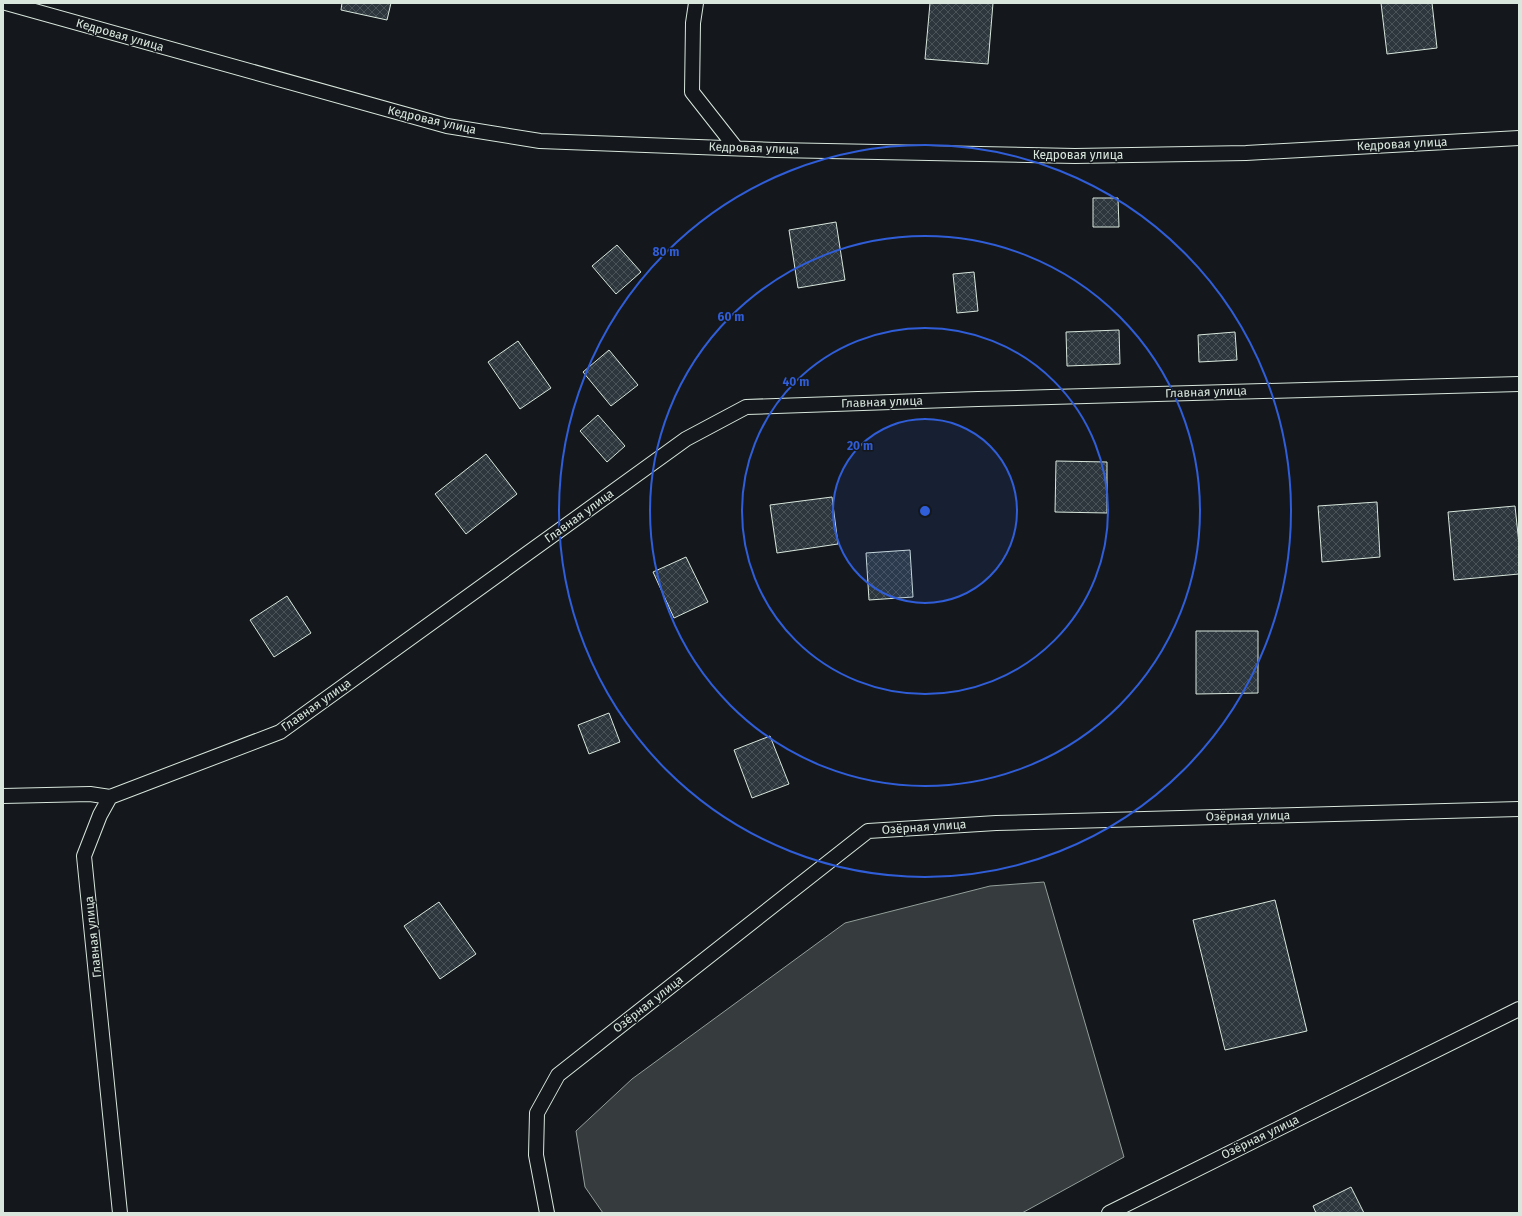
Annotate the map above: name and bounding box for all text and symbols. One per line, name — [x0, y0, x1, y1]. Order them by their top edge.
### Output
street label: Кедровая улица — [75, 16, 165, 54]
street label: Кедровая улица — [386, 103, 478, 137]
street label: Кедровая улица — [1356, 135, 1448, 153]
street label: Кедровая улица — [709, 139, 799, 157]
street label: Кедровая улица — [1033, 148, 1123, 162]
text: 80 m — [653, 245, 679, 259]
text: 60 m — [718, 310, 744, 324]
text: 40 m — [783, 375, 809, 389]
street label: Главная улица — [1165, 384, 1247, 400]
street label: Главная улица — [841, 394, 923, 410]
text: 20 m — [847, 439, 873, 453]
street label: Главная улица — [542, 486, 616, 546]
centre of rings — [918, 504, 932, 518]
street label: Главная улица — [278, 676, 354, 734]
street label: Озёрная улица — [1206, 808, 1290, 824]
street label: Озёрная улица — [881, 817, 967, 837]
street label: Главная улица — [82, 896, 104, 978]
street label: Озёрная улица — [610, 972, 686, 1036]
street label: Озёрная улица — [1219, 1112, 1301, 1162]

